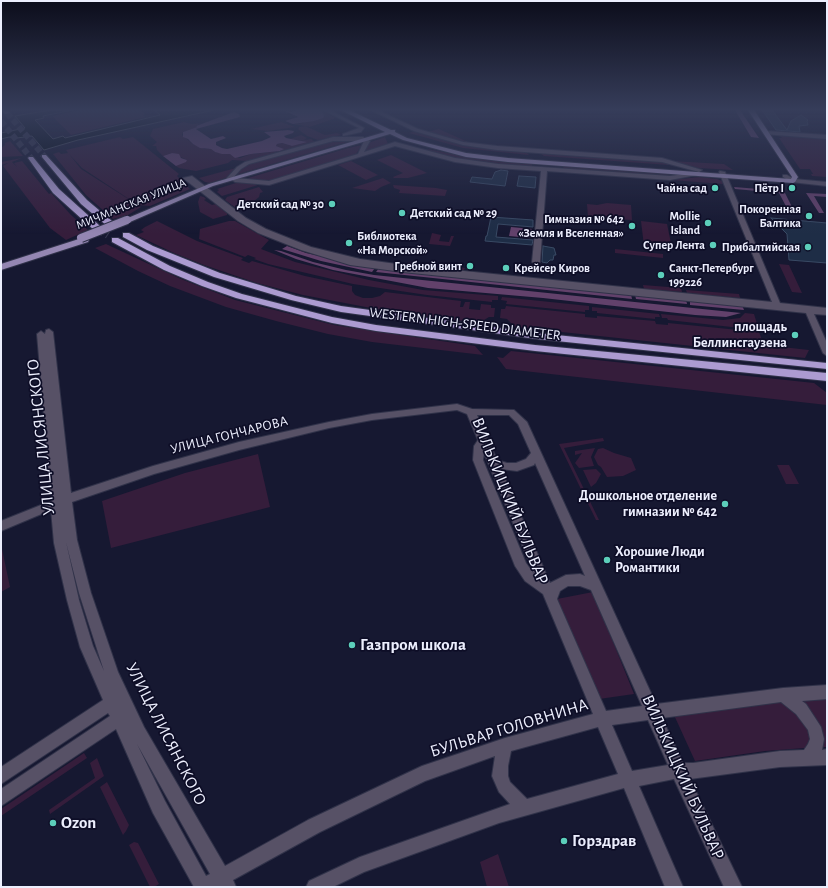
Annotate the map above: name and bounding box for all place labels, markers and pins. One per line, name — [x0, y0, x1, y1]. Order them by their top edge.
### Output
place label: Чайна сад — [657, 181, 707, 195]
place label: Пётр I — [754, 181, 784, 195]
marker: Чайна сад — [710, 183, 720, 193]
marker: Пётр I — [787, 183, 797, 193]
place label: Детский сад № 30 — [237, 197, 324, 211]
marker: Детский сад № 30 — [327, 199, 337, 209]
place label: Покоренная Балтика — [739, 202, 801, 230]
place label: Детский сад № 29 — [410, 206, 497, 220]
marker: Детский сад № 29 — [397, 208, 407, 218]
place label: Mollie Island — [670, 209, 700, 237]
marker: Покоренная Балтика — [804, 211, 814, 221]
place label: Гимназия № 642 «Земля и Вселенная» — [518, 212, 624, 240]
marker: Mollie Island — [703, 218, 713, 228]
marker: Гимназия № 642 «Земля и Вселенная» — [627, 221, 637, 231]
place label: Библиотека «На Морской» — [357, 229, 428, 257]
marker: Библиотека «На Морской» — [344, 238, 354, 248]
place label: Супер Лента — [643, 238, 705, 252]
marker: Супер Лента — [708, 240, 718, 250]
place label: Прибалтийская — [722, 240, 800, 254]
marker: Прибалтийская — [803, 242, 813, 252]
place label: Гребной винт — [394, 259, 462, 273]
marker: Гребной винт — [465, 261, 475, 271]
place label: Крейсер Киров — [514, 261, 590, 275]
place label: Санкт-Петербург 199226 — [669, 261, 754, 289]
marker: Крейсер Киров — [501, 263, 511, 273]
marker: Санкт-Петербург 199226 — [656, 270, 666, 280]
place label: площадь Беллинсгаузена — [693, 319, 787, 352]
marker: площадь Беллинсгаузена — [790, 330, 800, 340]
place label: Дошкольное отделение гимназии № 642 — [579, 488, 717, 520]
marker: Дошкольное отделение гимназии № 642 — [720, 499, 730, 509]
place label: Хорошие Люди Романтики — [615, 544, 705, 576]
marker: Хорошие Люди Романтики — [602, 555, 612, 565]
place label: Газпром школа — [360, 635, 466, 655]
marker: Газпром школа — [347, 640, 357, 650]
place label: Ozon — [61, 813, 96, 833]
marker: Ozon — [48, 818, 58, 828]
place label: Горздрав — [572, 831, 636, 851]
marker: Горздрав — [559, 836, 569, 846]

